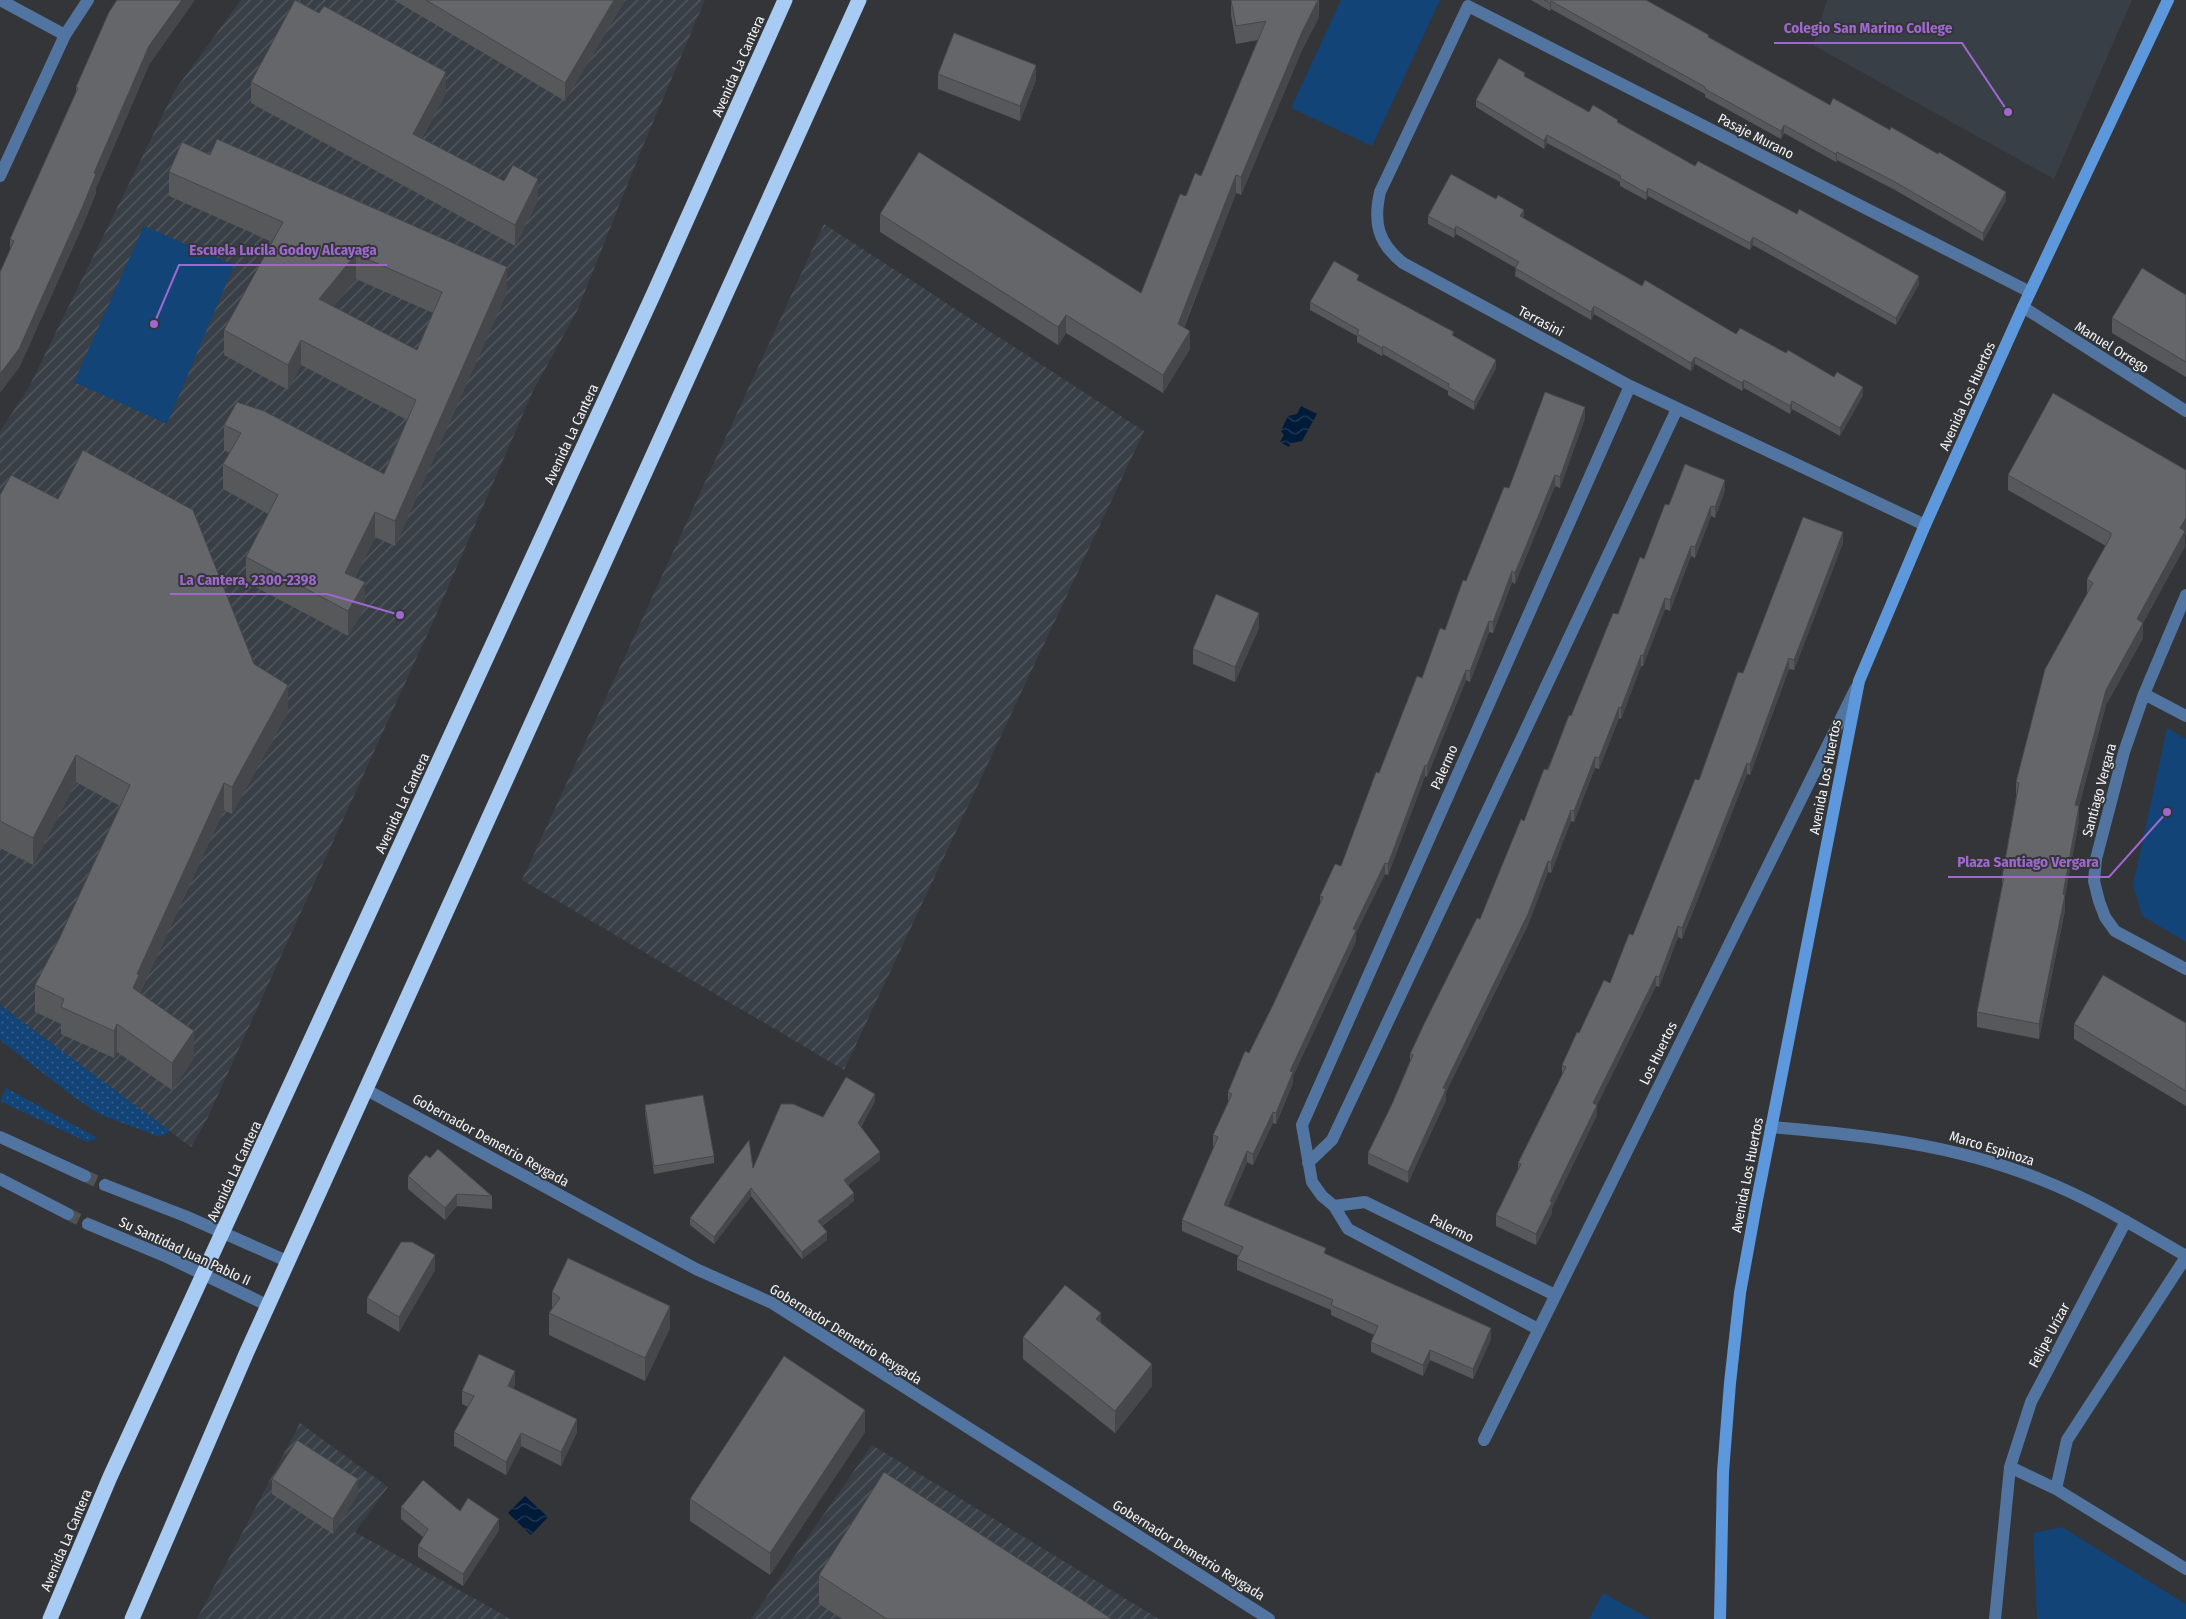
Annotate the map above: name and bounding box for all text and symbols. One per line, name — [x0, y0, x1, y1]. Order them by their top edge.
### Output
street label: Avenida La Cantera — [709, 13, 768, 119]
callout: Colegio San Marino College — [1774, 13, 1962, 43]
text: Colegio San Marino College — [1784, 19, 1953, 37]
street label: Pasaje Murano — [1715, 110, 1797, 163]
callout: Escuela Lucila Godoy Alcayaga — [179, 235, 387, 265]
text: Escuela Lucila Godoy Alcayaga — [189, 241, 377, 259]
street label: Terrasini — [1515, 302, 1566, 340]
street label: Manuel Orrego — [2072, 318, 2152, 377]
street label: Avenida Los Huertos — [1936, 339, 1999, 453]
street label: Avenida La Cantera — [541, 381, 602, 487]
callout: La Cantera, 2300-2398 — [170, 564, 327, 594]
text: La Cantera, 2300-2398 — [179, 571, 317, 589]
street label: Avenida Los Huertos — [1806, 718, 1845, 836]
street label: Santiago Vergara — [2079, 741, 2120, 839]
street label: Palermo — [1427, 742, 1462, 792]
street label: Avenida La Cantera — [372, 750, 433, 856]
callout: Plaza Santiago Vergara — [1948, 847, 2109, 877]
text: Plaza Santiago Vergara — [1957, 853, 2099, 871]
street label: Los Huertos — [1636, 1019, 1681, 1087]
street label: Gobernador Demetrio Reygada — [410, 1090, 572, 1191]
street label: Avenida Los Huertos — [1728, 1116, 1767, 1234]
street label: Avenida La Cantera — [204, 1118, 265, 1224]
street label: Marco Espinoza — [1947, 1127, 2037, 1170]
street label: Palermo — [1427, 1211, 1477, 1246]
street label: Su Santidad Juan Pablo II — [116, 1213, 253, 1289]
street label: Gobernador Demetrio Reygada — [766, 1280, 925, 1388]
street label: Felipe Urízar — [2025, 1300, 2074, 1371]
street label: Avenida La Cantera — [37, 1487, 96, 1594]
street label: Gobernador Demetrio Reygada — [1109, 1496, 1268, 1604]

